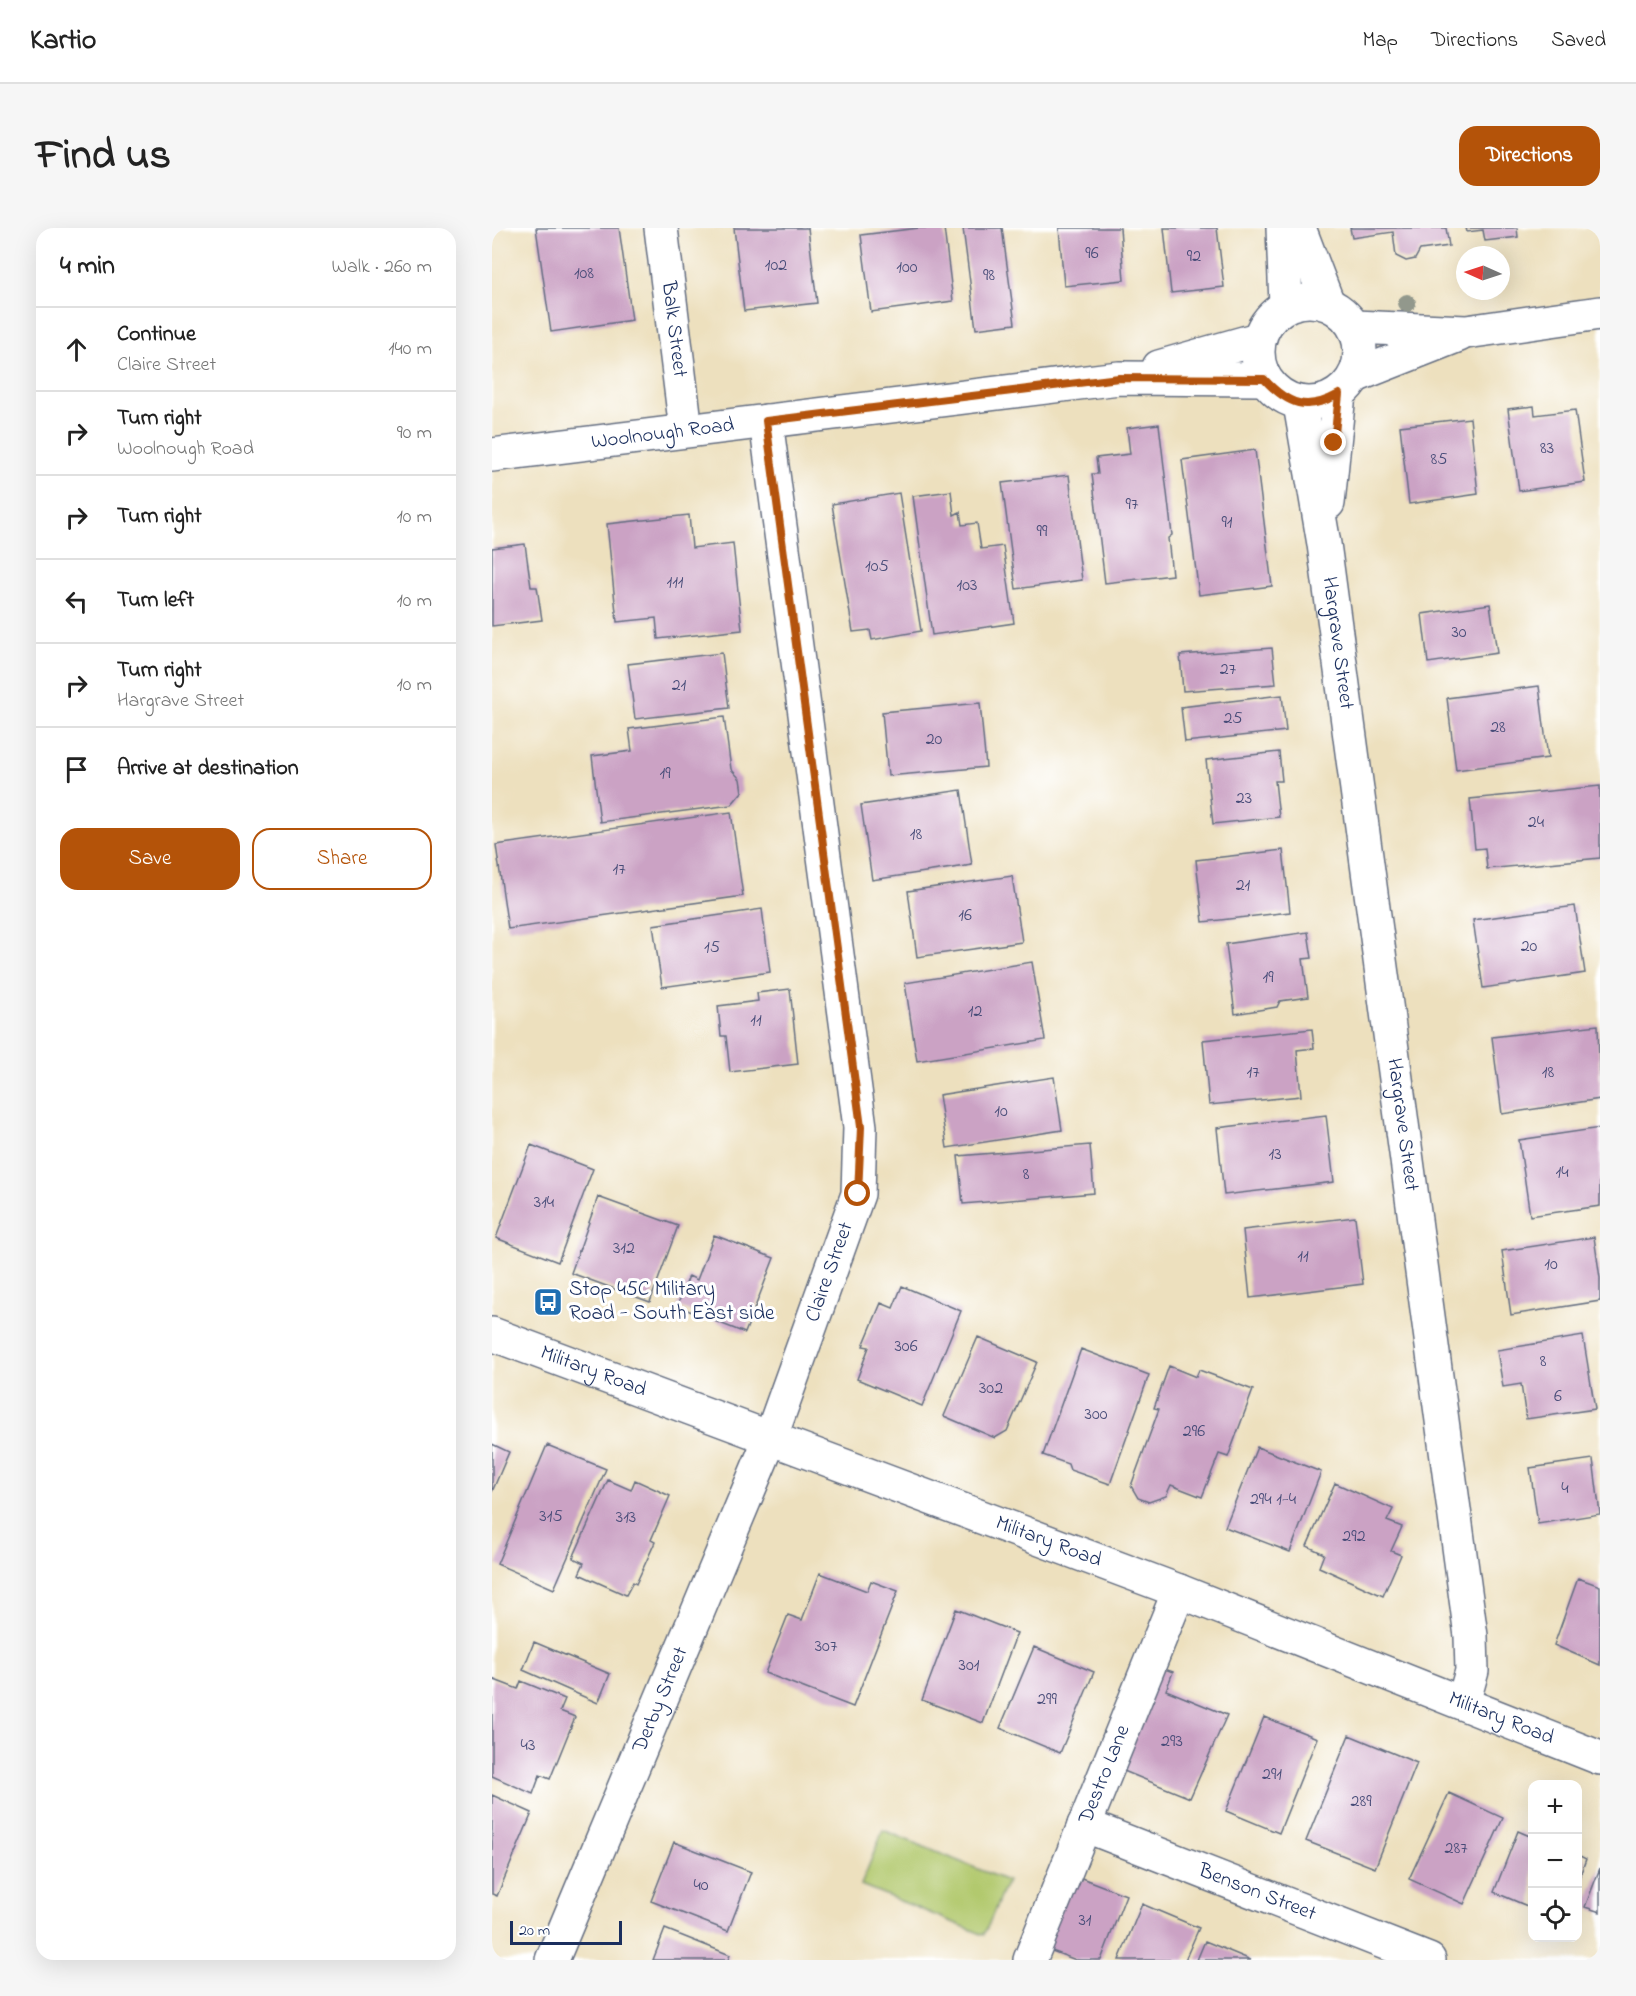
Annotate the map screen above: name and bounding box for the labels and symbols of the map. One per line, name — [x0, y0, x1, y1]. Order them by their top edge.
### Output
house number: 96 — [1085, 241, 1099, 267]
house number: 92 — [1187, 244, 1201, 270]
north arrow — [1456, 246, 1510, 300]
house number: 102 — [765, 253, 787, 279]
house number: 100 — [896, 255, 918, 281]
house number: 108 — [574, 261, 594, 287]
house number: 98 — [983, 263, 995, 289]
street label: Balk Street — [653, 279, 694, 379]
street label: Woolnough Road — [590, 410, 736, 458]
route end — [1320, 429, 1346, 455]
house number: 83 — [1540, 436, 1554, 462]
house number: 85 — [1430, 447, 1448, 473]
house number: 97 — [1126, 492, 1139, 518]
house number: 91 — [1221, 510, 1233, 536]
house number: 99 — [1037, 519, 1048, 545]
house number: 105 — [865, 554, 889, 580]
house number: 111 — [666, 570, 684, 596]
house number: 103 — [957, 573, 977, 599]
street label: Hargrave Street — [1314, 575, 1361, 711]
house number: 30 — [1451, 620, 1467, 646]
house number: 27 — [1220, 657, 1237, 683]
house number: 21 — [672, 673, 687, 699]
house number: 25 — [1223, 706, 1243, 732]
house number: 28 — [1490, 715, 1506, 741]
house number: 20 — [926, 727, 943, 753]
house number: 19 — [659, 761, 671, 787]
house number: 23 — [1236, 786, 1252, 812]
house number: 24 — [1528, 810, 1545, 836]
house number: 18 — [910, 822, 922, 848]
house number: 17 — [612, 857, 626, 883]
house number: 21 — [1236, 873, 1251, 899]
house number: 16 — [958, 903, 972, 929]
house number: 20 — [1521, 934, 1538, 960]
house number: 15 — [704, 935, 720, 961]
house number: 19 — [1262, 965, 1274, 991]
house number: 12 — [968, 999, 982, 1025]
house number: 11 — [750, 1008, 762, 1034]
street label: Hargrave Street — [1378, 1056, 1426, 1193]
house number: 17 — [1246, 1060, 1260, 1086]
house number: 18 — [1542, 1060, 1554, 1086]
house number: 10 — [994, 1099, 1008, 1125]
house number: 13 — [1268, 1142, 1282, 1168]
house number: 14 — [1555, 1160, 1569, 1186]
house number: 8 — [1023, 1162, 1030, 1188]
route start — [844, 1180, 870, 1206]
house number: 314 — [534, 1190, 555, 1216]
street label: Claire Street — [798, 1218, 862, 1326]
house number: 312 — [613, 1236, 635, 1262]
house number: 11 — [1297, 1244, 1309, 1270]
house number: 10 — [1544, 1252, 1558, 1278]
place label: Stop 45C Military Road - South East side — [569, 1275, 775, 1329]
bus stop icon: Stop 45C Military Road - South East side — [532, 1286, 564, 1318]
house number: 306 — [894, 1334, 918, 1360]
street label: Military Road — [536, 1338, 651, 1405]
house number: 8 — [1540, 1349, 1547, 1375]
house number: 302 — [979, 1376, 1003, 1402]
house number: 6 — [1554, 1384, 1562, 1410]
house number: 300 — [1085, 1402, 1108, 1428]
house number: 296 — [1183, 1419, 1205, 1445]
house number: 4 — [1561, 1476, 1569, 1502]
house number: 294 1-4 — [1250, 1487, 1297, 1513]
house number: 315 — [539, 1504, 563, 1530]
house number: 313 — [616, 1505, 636, 1531]
street label: Military Road — [991, 1509, 1106, 1576]
house number: 292 — [1342, 1524, 1366, 1550]
house number: 307 — [815, 1634, 838, 1660]
street label: Derby Street — [625, 1642, 696, 1758]
house number: 301 — [959, 1653, 980, 1679]
street label: Military Road — [1444, 1684, 1559, 1753]
house number: 299 — [1037, 1687, 1057, 1713]
street label: Destro Lane — [1071, 1720, 1139, 1829]
house number: 293 — [1161, 1729, 1183, 1755]
house number: 43 — [521, 1733, 535, 1759]
house number: 291 — [1262, 1762, 1282, 1788]
house number: 289 — [1350, 1789, 1372, 1815]
house number: 287 — [1444, 1836, 1468, 1862]
street label: Benson Street — [1193, 1856, 1320, 1929]
house number: 40 — [693, 1873, 709, 1899]
house number: 31 — [1078, 1908, 1092, 1934]
scale bar — [510, 1918, 622, 1946]

